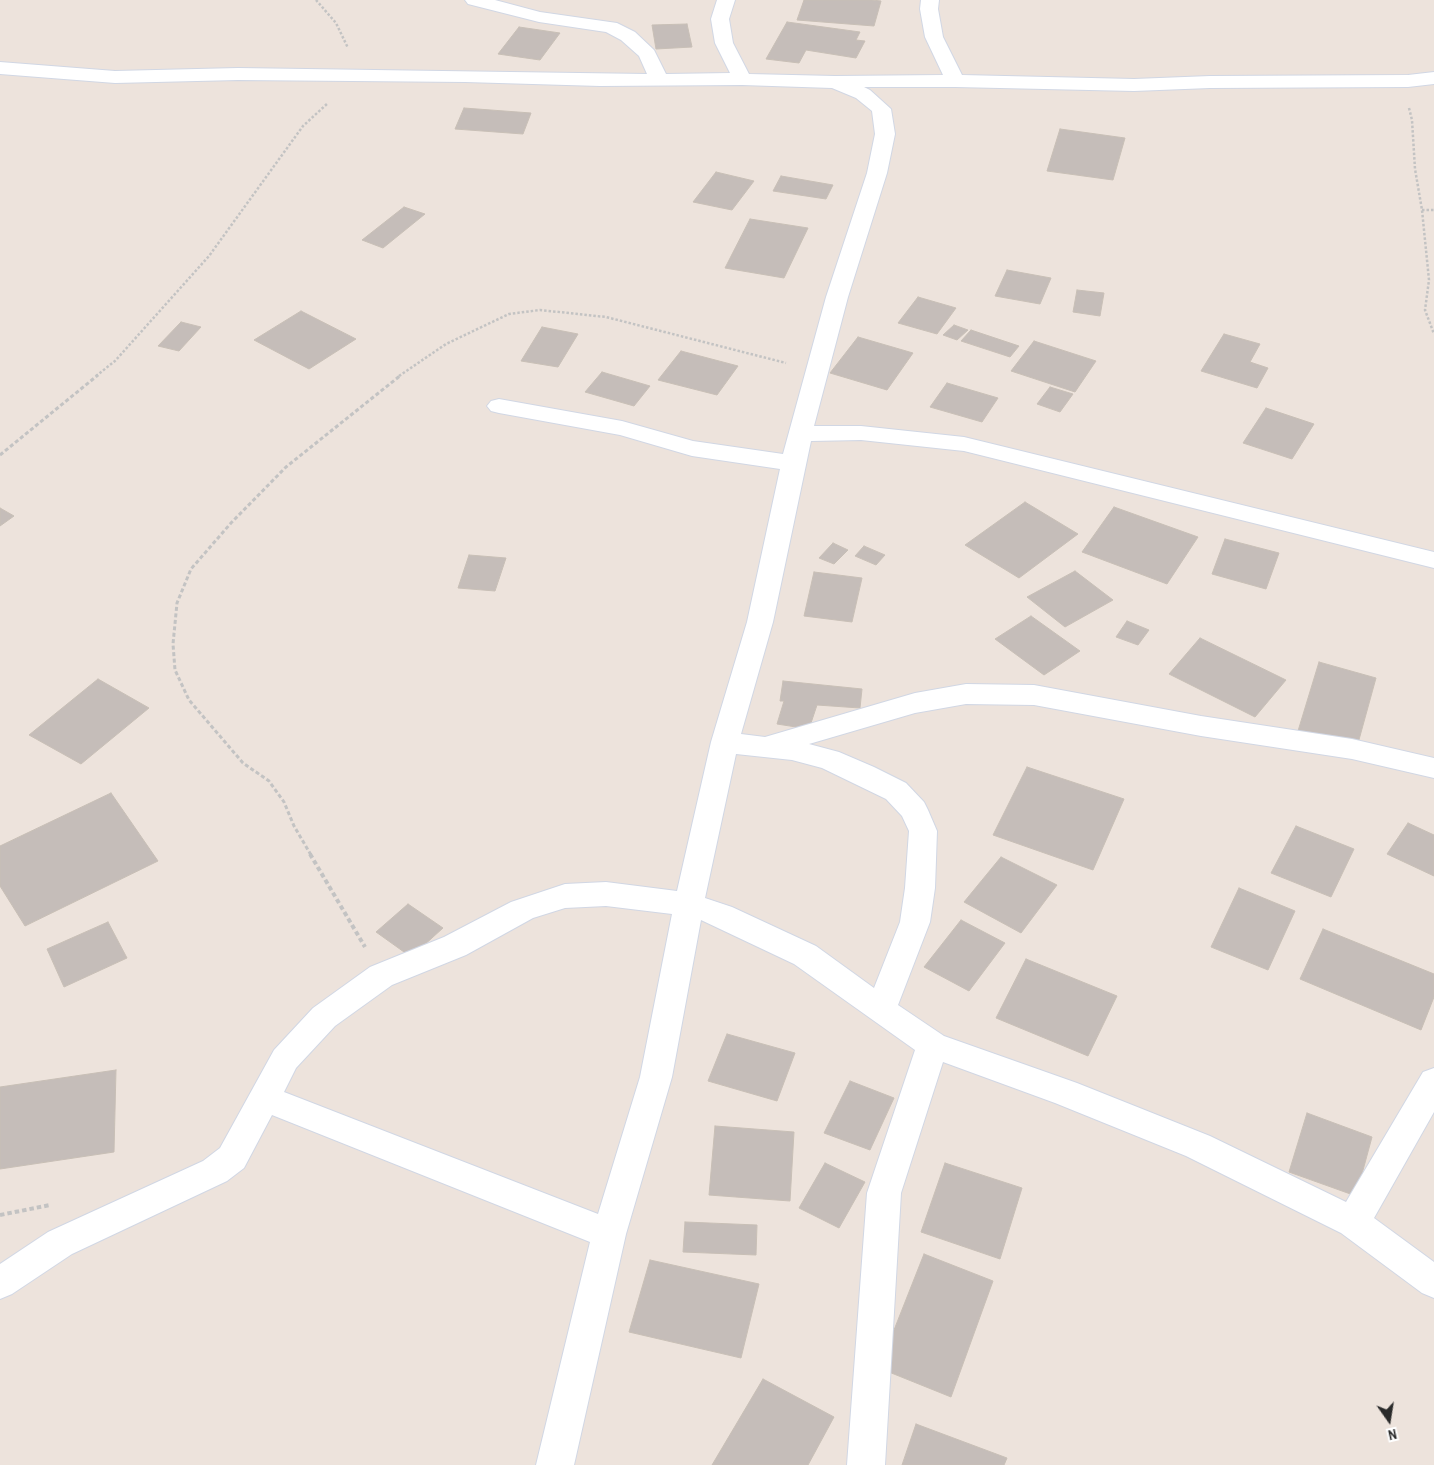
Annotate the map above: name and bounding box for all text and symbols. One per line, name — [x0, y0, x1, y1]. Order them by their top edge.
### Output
north arrow — [1364, 1395, 1414, 1445]
text: N — [1386, 1425, 1398, 1444]

